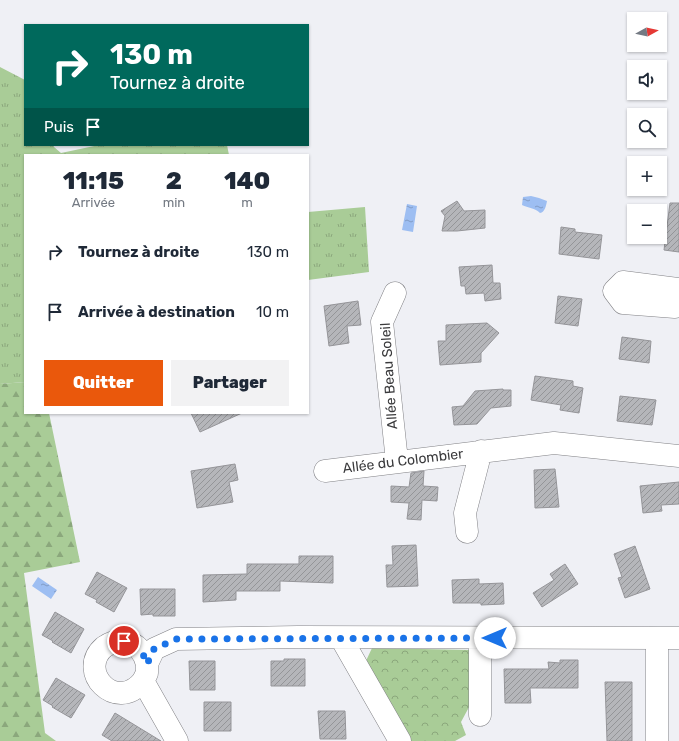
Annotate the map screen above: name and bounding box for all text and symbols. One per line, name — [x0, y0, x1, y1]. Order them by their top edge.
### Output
north arrow — [627, 12, 667, 52]
map controls — [627, 12, 667, 244]
text: 130 m — [110, 38, 193, 71]
icon: right — [44, 40, 96, 92]
button: sound — [627, 60, 667, 100]
text: Tournez à droite — [110, 72, 245, 94]
button: search — [627, 108, 667, 148]
icon: arrive — [82, 116, 104, 138]
text: Puis — [44, 118, 74, 136]
button: + — [627, 156, 667, 196]
text: 11:15 — [63, 167, 124, 195]
text: 2 — [166, 167, 182, 195]
text: 140 — [224, 167, 270, 195]
text: Arrivée — [72, 195, 115, 210]
text: min — [163, 195, 185, 210]
text: m — [241, 195, 253, 210]
button: − — [627, 204, 667, 244]
icon: right — [44, 241, 66, 263]
text: Tournez à droite — [78, 243, 199, 261]
text: 130 m — [247, 243, 289, 261]
icon: arrive — [44, 301, 66, 323]
text: Arrivée à destination — [78, 303, 235, 321]
text: 10 m — [256, 303, 289, 321]
street label: Allée Beau Soleil — [377, 322, 401, 430]
button: Quitter — [44, 360, 163, 406]
button: Partager — [171, 360, 289, 406]
street label: Allée du Colombier — [342, 445, 465, 477]
position arrow — [474, 617, 516, 659]
pin — [107, 624, 141, 658]
icon: arrive — [113, 630, 135, 652]

